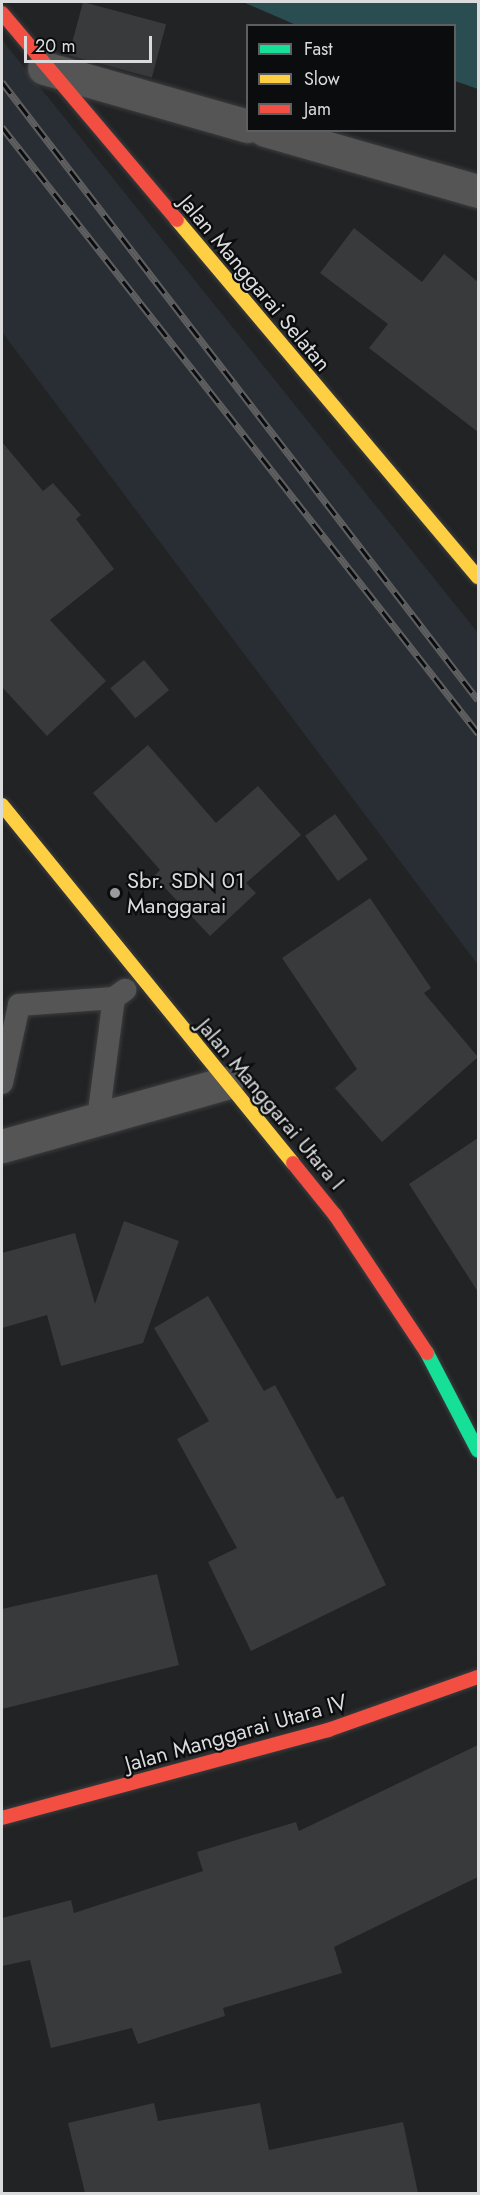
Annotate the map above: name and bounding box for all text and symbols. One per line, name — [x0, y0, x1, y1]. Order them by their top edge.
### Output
scale bar — [27, 24, 154, 62]
legend — [246, 24, 456, 132]
text: 20 m — [35, 33, 75, 59]
text: Fast — [304, 36, 333, 62]
text: Slow — [304, 66, 340, 92]
text: Jam — [304, 96, 331, 122]
street label: Jalan Manggarai Selatan — [173, 189, 337, 377]
place label: Sbr. SDN 01 Manggarai — [127, 867, 245, 918]
marker: Sbr. SDN 01 Manggarai — [108, 886, 122, 900]
street label: Jalan Manggarai Utara I — [192, 1013, 350, 1195]
street label: Jalan Manggarai Utara IV — [122, 1689, 350, 1777]

